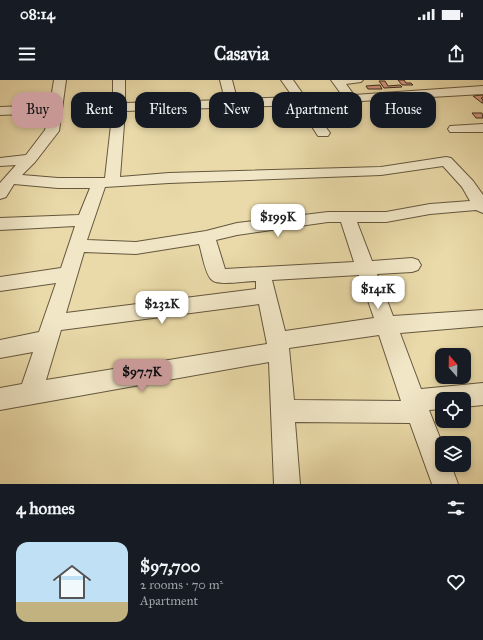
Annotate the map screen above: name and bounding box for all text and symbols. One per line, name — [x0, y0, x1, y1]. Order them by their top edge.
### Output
text: 08:14 — [20, 5, 55, 23]
icon: menu — [16, 43, 38, 65]
text: Casavia — [214, 43, 269, 65]
icon: share — [445, 43, 467, 65]
chip: Buy — [12, 92, 63, 128]
chip: Rent — [71, 92, 127, 128]
chip: Filters — [135, 92, 201, 128]
chip: New — [209, 92, 264, 128]
chip: Apartment — [272, 92, 362, 128]
chip: House — [370, 92, 436, 128]
pin: $199K — [250, 204, 306, 238]
text: $199K — [260, 209, 296, 225]
pin: $141K — [350, 276, 406, 310]
text: $141K — [361, 281, 395, 297]
pin: $232K — [134, 291, 190, 325]
text: $232K — [144, 296, 180, 312]
north arrow — [435, 348, 471, 384]
map controls — [435, 348, 471, 472]
pin: $97.7K — [109, 359, 175, 393]
text: $97.7K — [122, 364, 162, 380]
button: locate — [435, 392, 471, 428]
button: layers — [435, 436, 471, 472]
icon: filters — [445, 497, 467, 519]
text: 4 homes — [16, 498, 75, 519]
text: $97,700 — [140, 556, 200, 577]
icon: home — [48, 558, 96, 606]
icon: heart — [445, 571, 467, 593]
text: 2 rooms · 70 m² — [140, 577, 223, 593]
text: Apartment — [140, 593, 198, 609]

